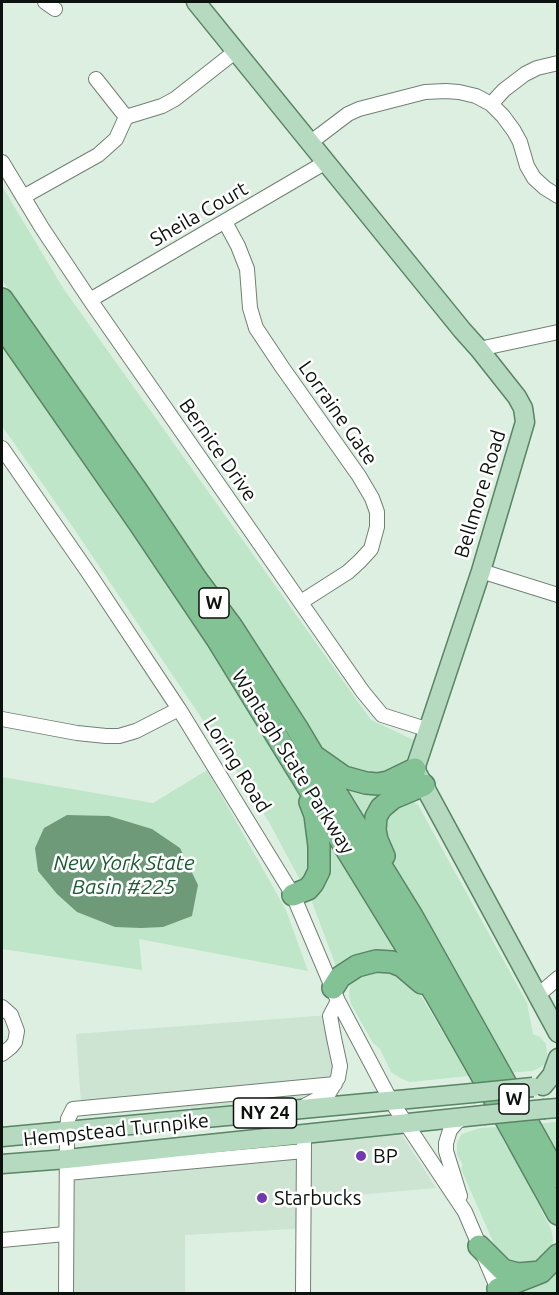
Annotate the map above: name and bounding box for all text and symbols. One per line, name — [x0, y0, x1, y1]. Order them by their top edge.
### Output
street label: Sheila Court — [146, 176, 252, 252]
street label: Lorraine Gate — [293, 356, 383, 470]
street label: Bernice Drive — [174, 394, 262, 506]
street label: Bellmore Road — [449, 427, 511, 561]
road number: W — [199, 588, 229, 618]
street label: Wantagh State Parkway — [226, 665, 360, 859]
street label: Loring Road — [198, 713, 276, 817]
water label: New York State Basin #225 — [54, 850, 194, 900]
road number: W — [499, 1084, 529, 1114]
road number: NY 24 — [234, 1098, 296, 1128]
street label: Hempstead Turnpike — [22, 1108, 210, 1152]
place label: BP — [373, 1144, 398, 1168]
marker: BP — [354, 1149, 368, 1163]
place label: Starbucks — [274, 1186, 361, 1210]
marker: Starbucks — [255, 1191, 269, 1205]

